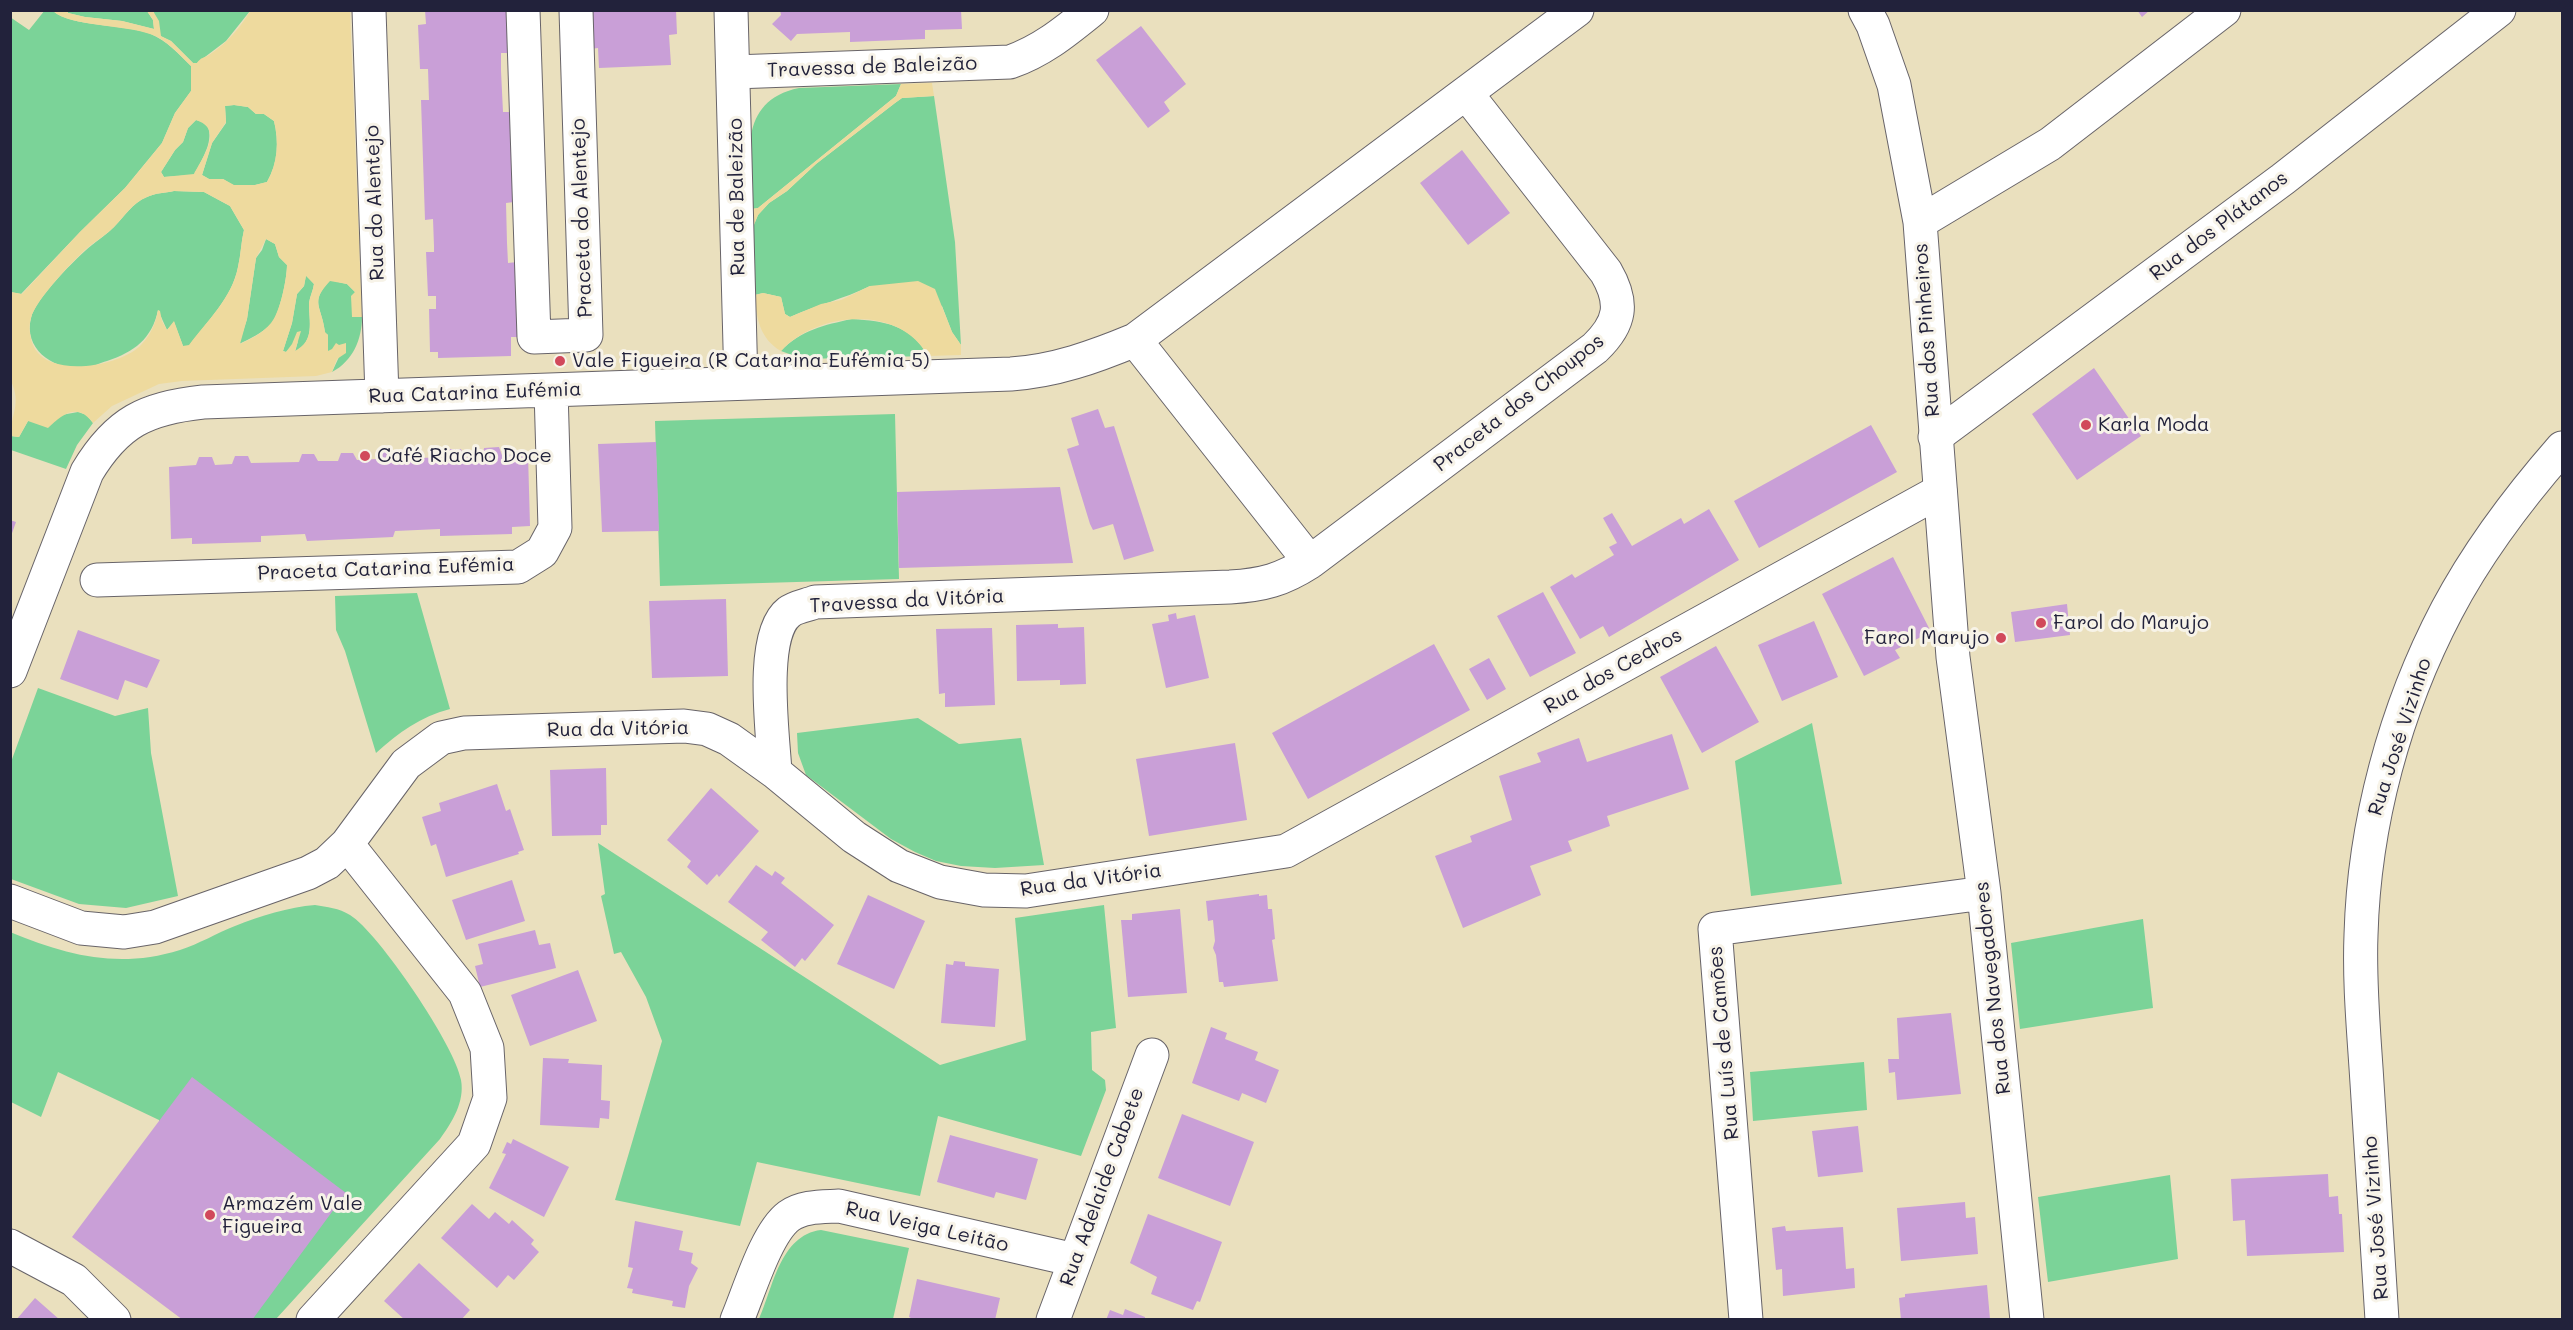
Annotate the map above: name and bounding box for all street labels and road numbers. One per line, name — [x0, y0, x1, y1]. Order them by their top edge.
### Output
street label: Travessa de Baleizão — [767, 51, 977, 83]
street label: Praceta do Alentejo — [567, 118, 597, 318]
street label: Rua de Baleizão — [724, 118, 750, 276]
street label: Rua do Alentejo — [360, 125, 390, 281]
street label: Rua dos Plátanos — [2145, 166, 2293, 286]
street label: Rua dos Pinheiros — [1909, 242, 1945, 418]
street label: Praceta dos Choupos — [1429, 329, 1609, 477]
street label: Rua Catarina Eufémia — [368, 377, 582, 409]
street label: Praceta Catarina Eufémia — [257, 553, 515, 585]
street label: Travessa da Vitória — [809, 584, 1005, 618]
street label: Rua dos Cedros — [1540, 623, 1686, 719]
street label: Rua José Vizinho — [2363, 655, 2437, 819]
street label: Rua da Vitória — [547, 716, 689, 742]
street label: Rua da Vitória — [1019, 858, 1163, 902]
street label: Rua dos Navegadores — [1970, 880, 2016, 1096]
street label: Rua Luís de Camões — [1704, 945, 1744, 1141]
street label: Rua Adelaide Cabete — [1055, 1084, 1149, 1290]
street label: Rua José Vizinho — [2358, 1135, 2394, 1301]
street label: Rua Veiga Leitão — [843, 1197, 1011, 1257]

